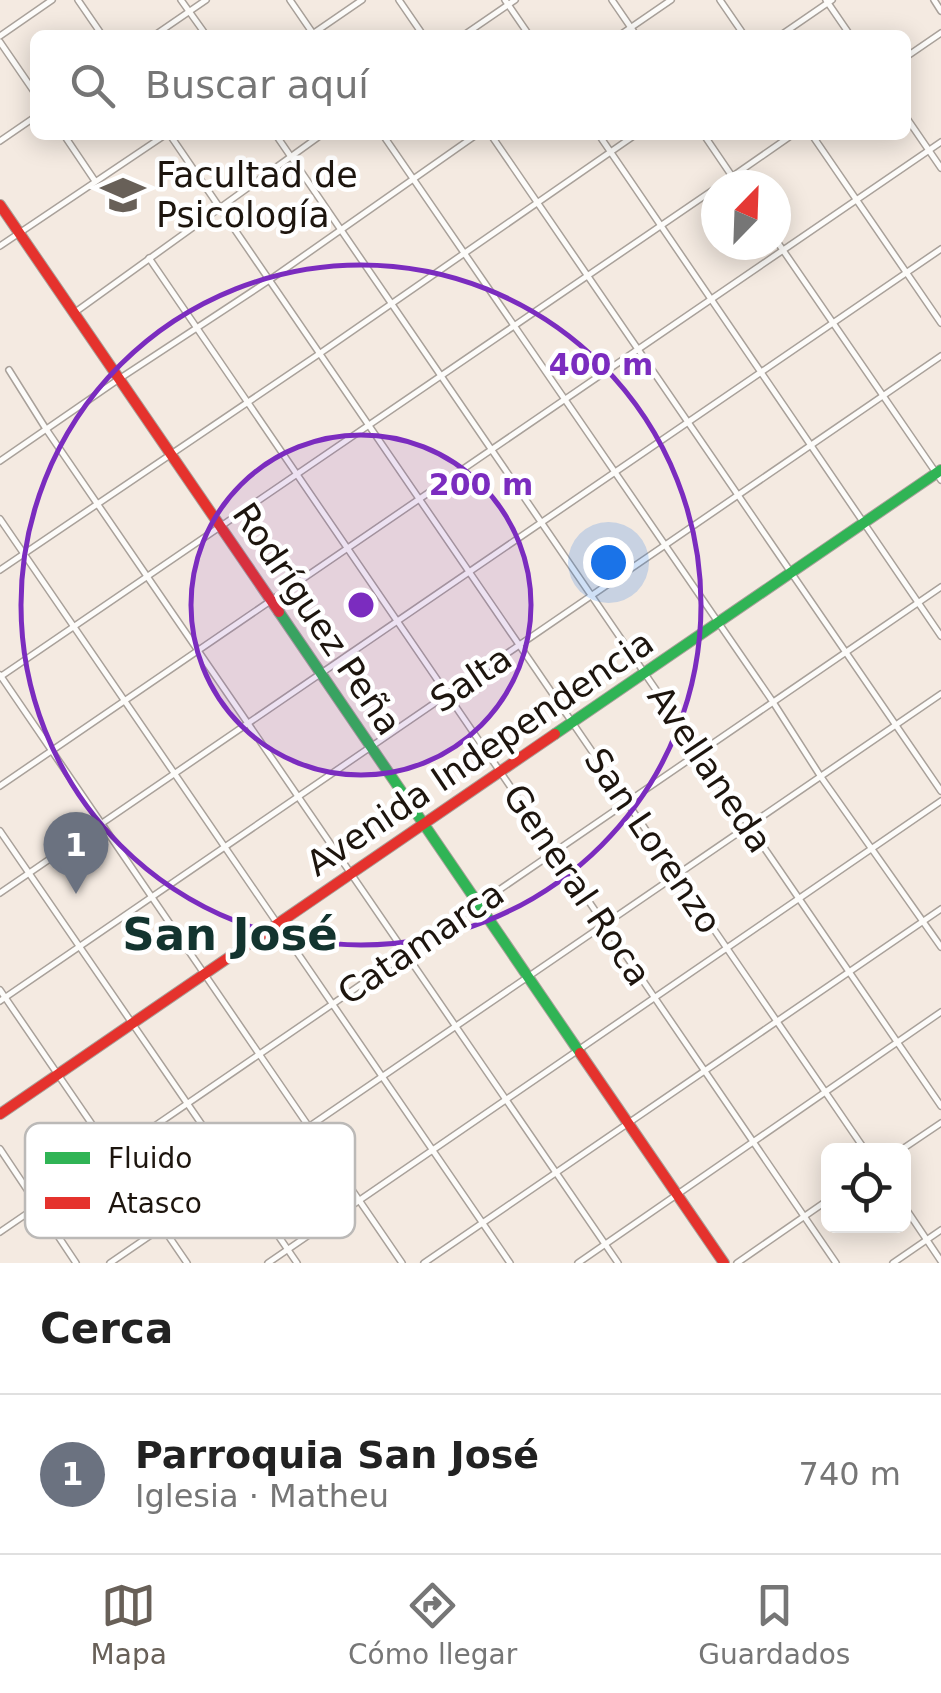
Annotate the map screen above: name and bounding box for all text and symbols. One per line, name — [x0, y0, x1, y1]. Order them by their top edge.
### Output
search box — [30, 30, 911, 140]
icon: search — [65, 58, 120, 113]
text: Buscar aquí — [145, 63, 369, 107]
place label: Facultad de Psicología — [156, 155, 358, 235]
north arrow — [701, 170, 791, 260]
school or university icon: Facultad de Psicología — [99, 171, 147, 219]
text: 400 m — [549, 347, 653, 382]
text: 200 m — [429, 467, 533, 502]
street label: Rodríguez Peña — [225, 496, 409, 742]
your location — [583, 537, 634, 588]
centre of rings — [343, 587, 379, 623]
street label: Avenida Independencia — [299, 622, 661, 884]
street label: Salta — [423, 638, 519, 720]
street label: Avellaneda — [640, 678, 780, 860]
street label: San Lorenzo — [576, 741, 730, 941]
street label: General Roca — [495, 777, 659, 993]
pin: 1 — [44, 812, 108, 894]
street label: Catamarca — [331, 873, 511, 1013]
district label: San José — [122, 908, 338, 961]
legend — [25, 1123, 355, 1238]
text: Fluido — [108, 1142, 192, 1175]
map controls — [821, 1143, 911, 1233]
button: locate — [821, 1143, 911, 1233]
text: Atasco — [108, 1187, 202, 1220]
text: Cerca — [40, 1304, 173, 1353]
text: Parroquia San José — [135, 1433, 539, 1477]
text: 1 — [61, 1455, 84, 1493]
text: 740 m — [799, 1455, 901, 1493]
text: Iglesia · Matheu — [135, 1477, 389, 1515]
tab: Mapa — [91, 1578, 167, 1671]
tab: Cómo llegar — [348, 1578, 517, 1671]
tab: Guardados — [698, 1578, 850, 1671]

